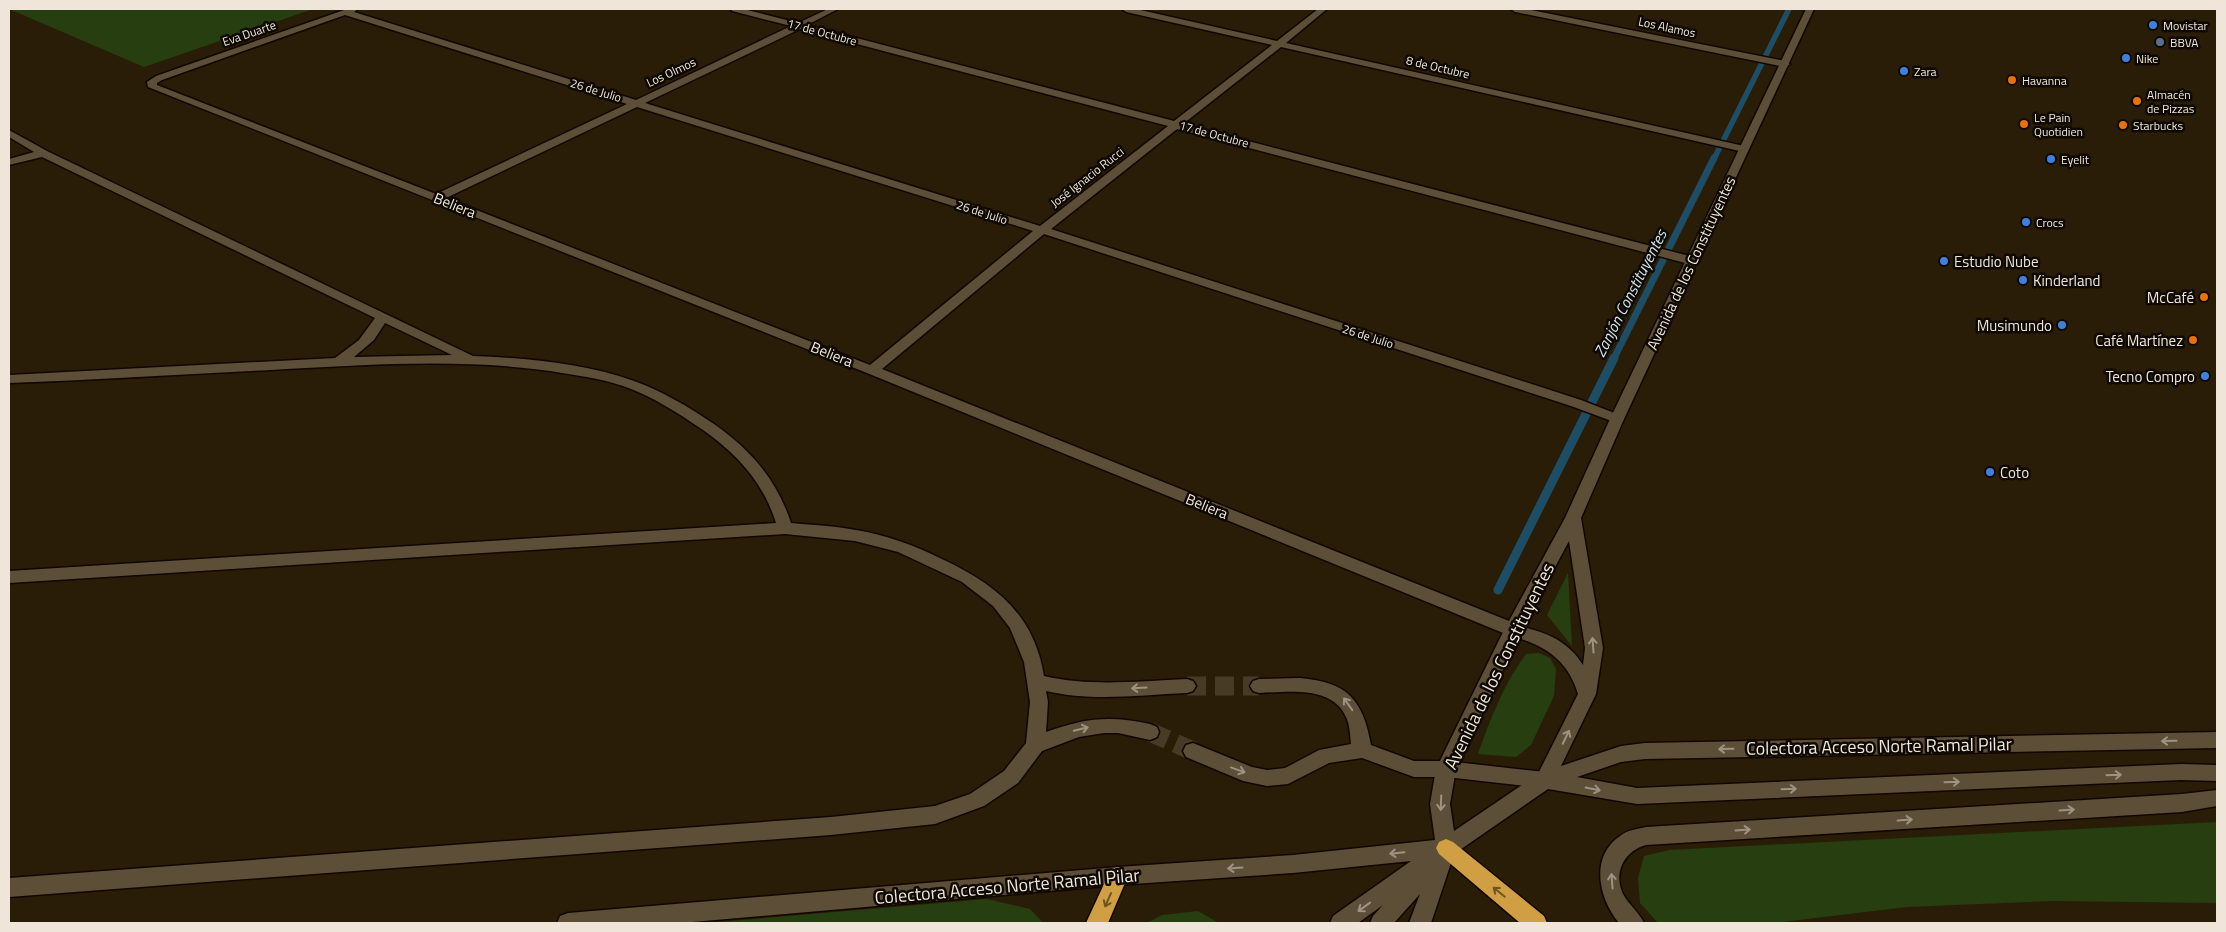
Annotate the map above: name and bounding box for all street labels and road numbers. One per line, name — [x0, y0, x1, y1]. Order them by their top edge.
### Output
street label: Los Alamos — [1637, 12, 1698, 42]
street label: 17 de Octubre — [785, 14, 859, 50]
street label: Eva Duarte — [220, 15, 278, 51]
street label: 8 de Octubre — [1404, 50, 1472, 84]
street label: Los Olmos — [643, 52, 699, 92]
street label: 26 de Julio — [568, 73, 624, 107]
street label: 17 de Octubre — [1177, 116, 1251, 152]
street label: José Ignacio Rucci — [1046, 142, 1128, 212]
street label: Avenida de los Constituyentes — [1641, 172, 1741, 354]
street label: Beliera — [430, 186, 480, 224]
street label: 26 de Julio — [954, 195, 1010, 229]
street label: 26 de Julio — [1340, 319, 1396, 353]
street label: Beliera — [807, 335, 857, 373]
street label: Beliera — [1182, 487, 1232, 525]
street label: Avenida de los Constituyentes — [1437, 558, 1561, 774]
street label: Colectora Acceso Norte Ramal Pilar — [1746, 730, 2012, 762]
street label: Colectora Acceso Norte Ramal Pilar — [873, 861, 1141, 911]

